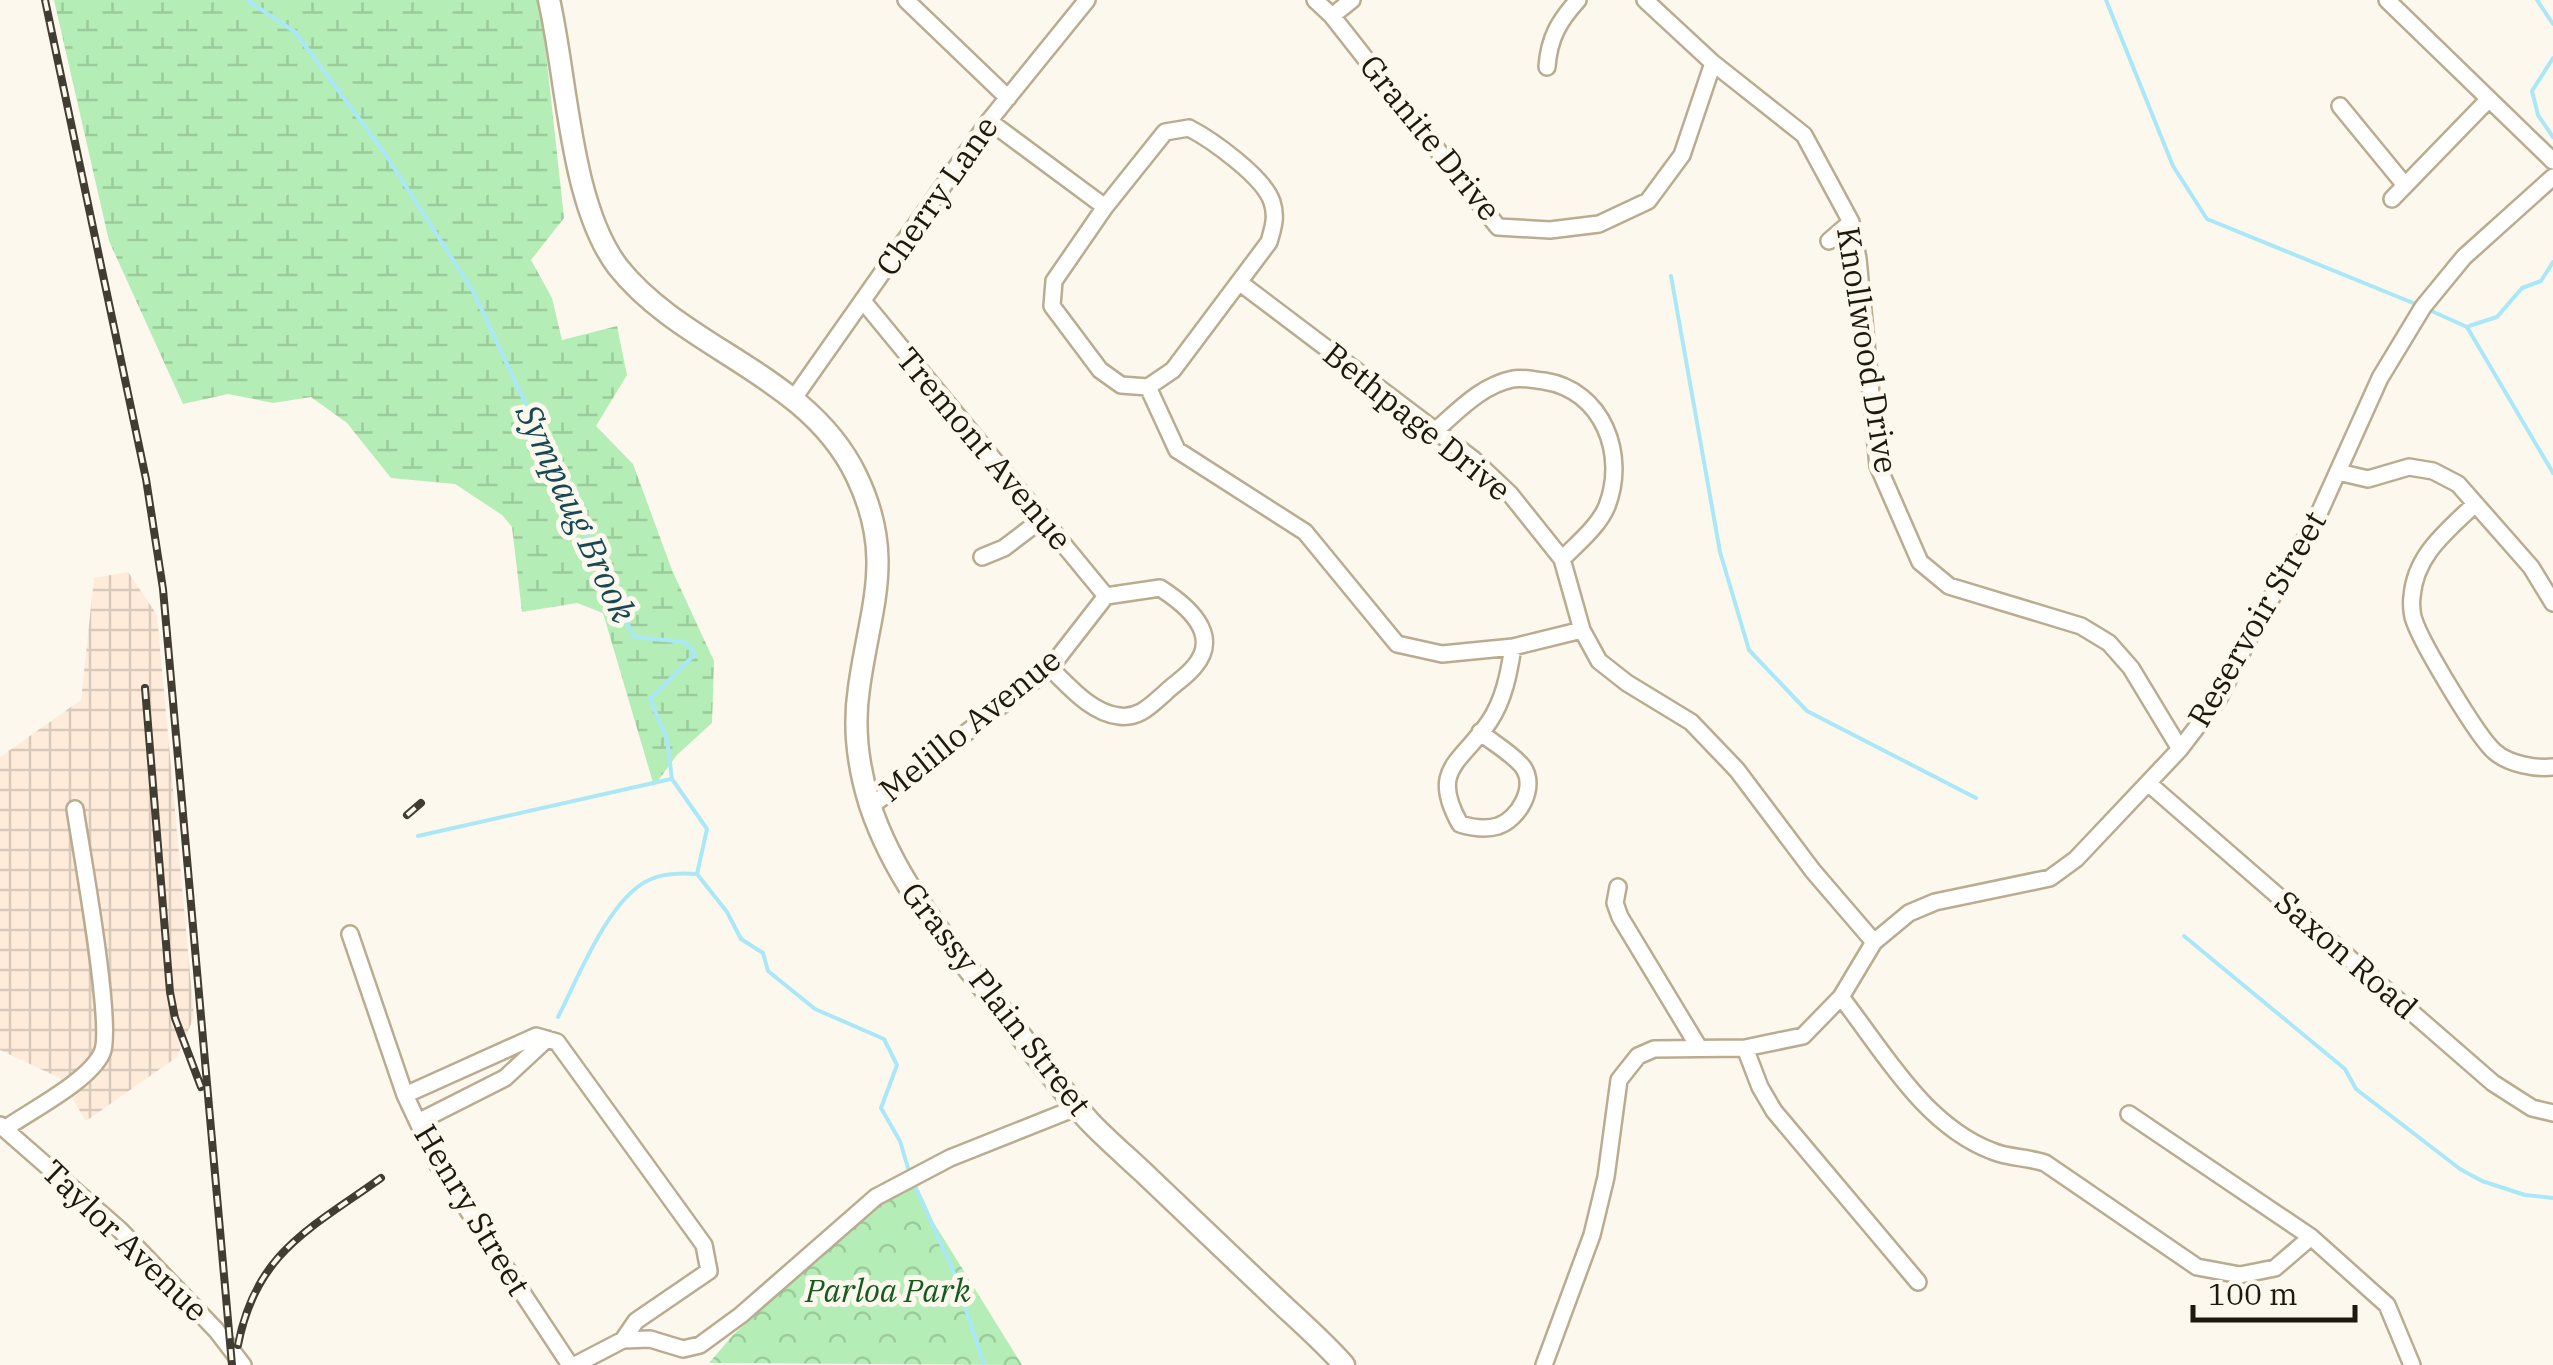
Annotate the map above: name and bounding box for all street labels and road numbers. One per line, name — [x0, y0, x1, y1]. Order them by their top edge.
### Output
street label: Granite Drive — [1351, 46, 1511, 229]
street label: Cherry Lane — [866, 107, 1007, 284]
street label: Knollwood Drive — [1828, 224, 1908, 476]
street label: Bethpage Drive — [1315, 333, 1520, 510]
street label: Tremont Avenue — [888, 338, 1082, 558]
street label: Reservoir Street — [2177, 503, 2335, 734]
street label: Melillo Avenue — [870, 638, 1069, 810]
street label: Grassy Plain Street — [892, 873, 1101, 1124]
street label: Saxon Road — [2266, 881, 2427, 1028]
street label: Henry Street — [405, 1116, 540, 1303]
street label: Taylor Avenue — [34, 1150, 218, 1330]

